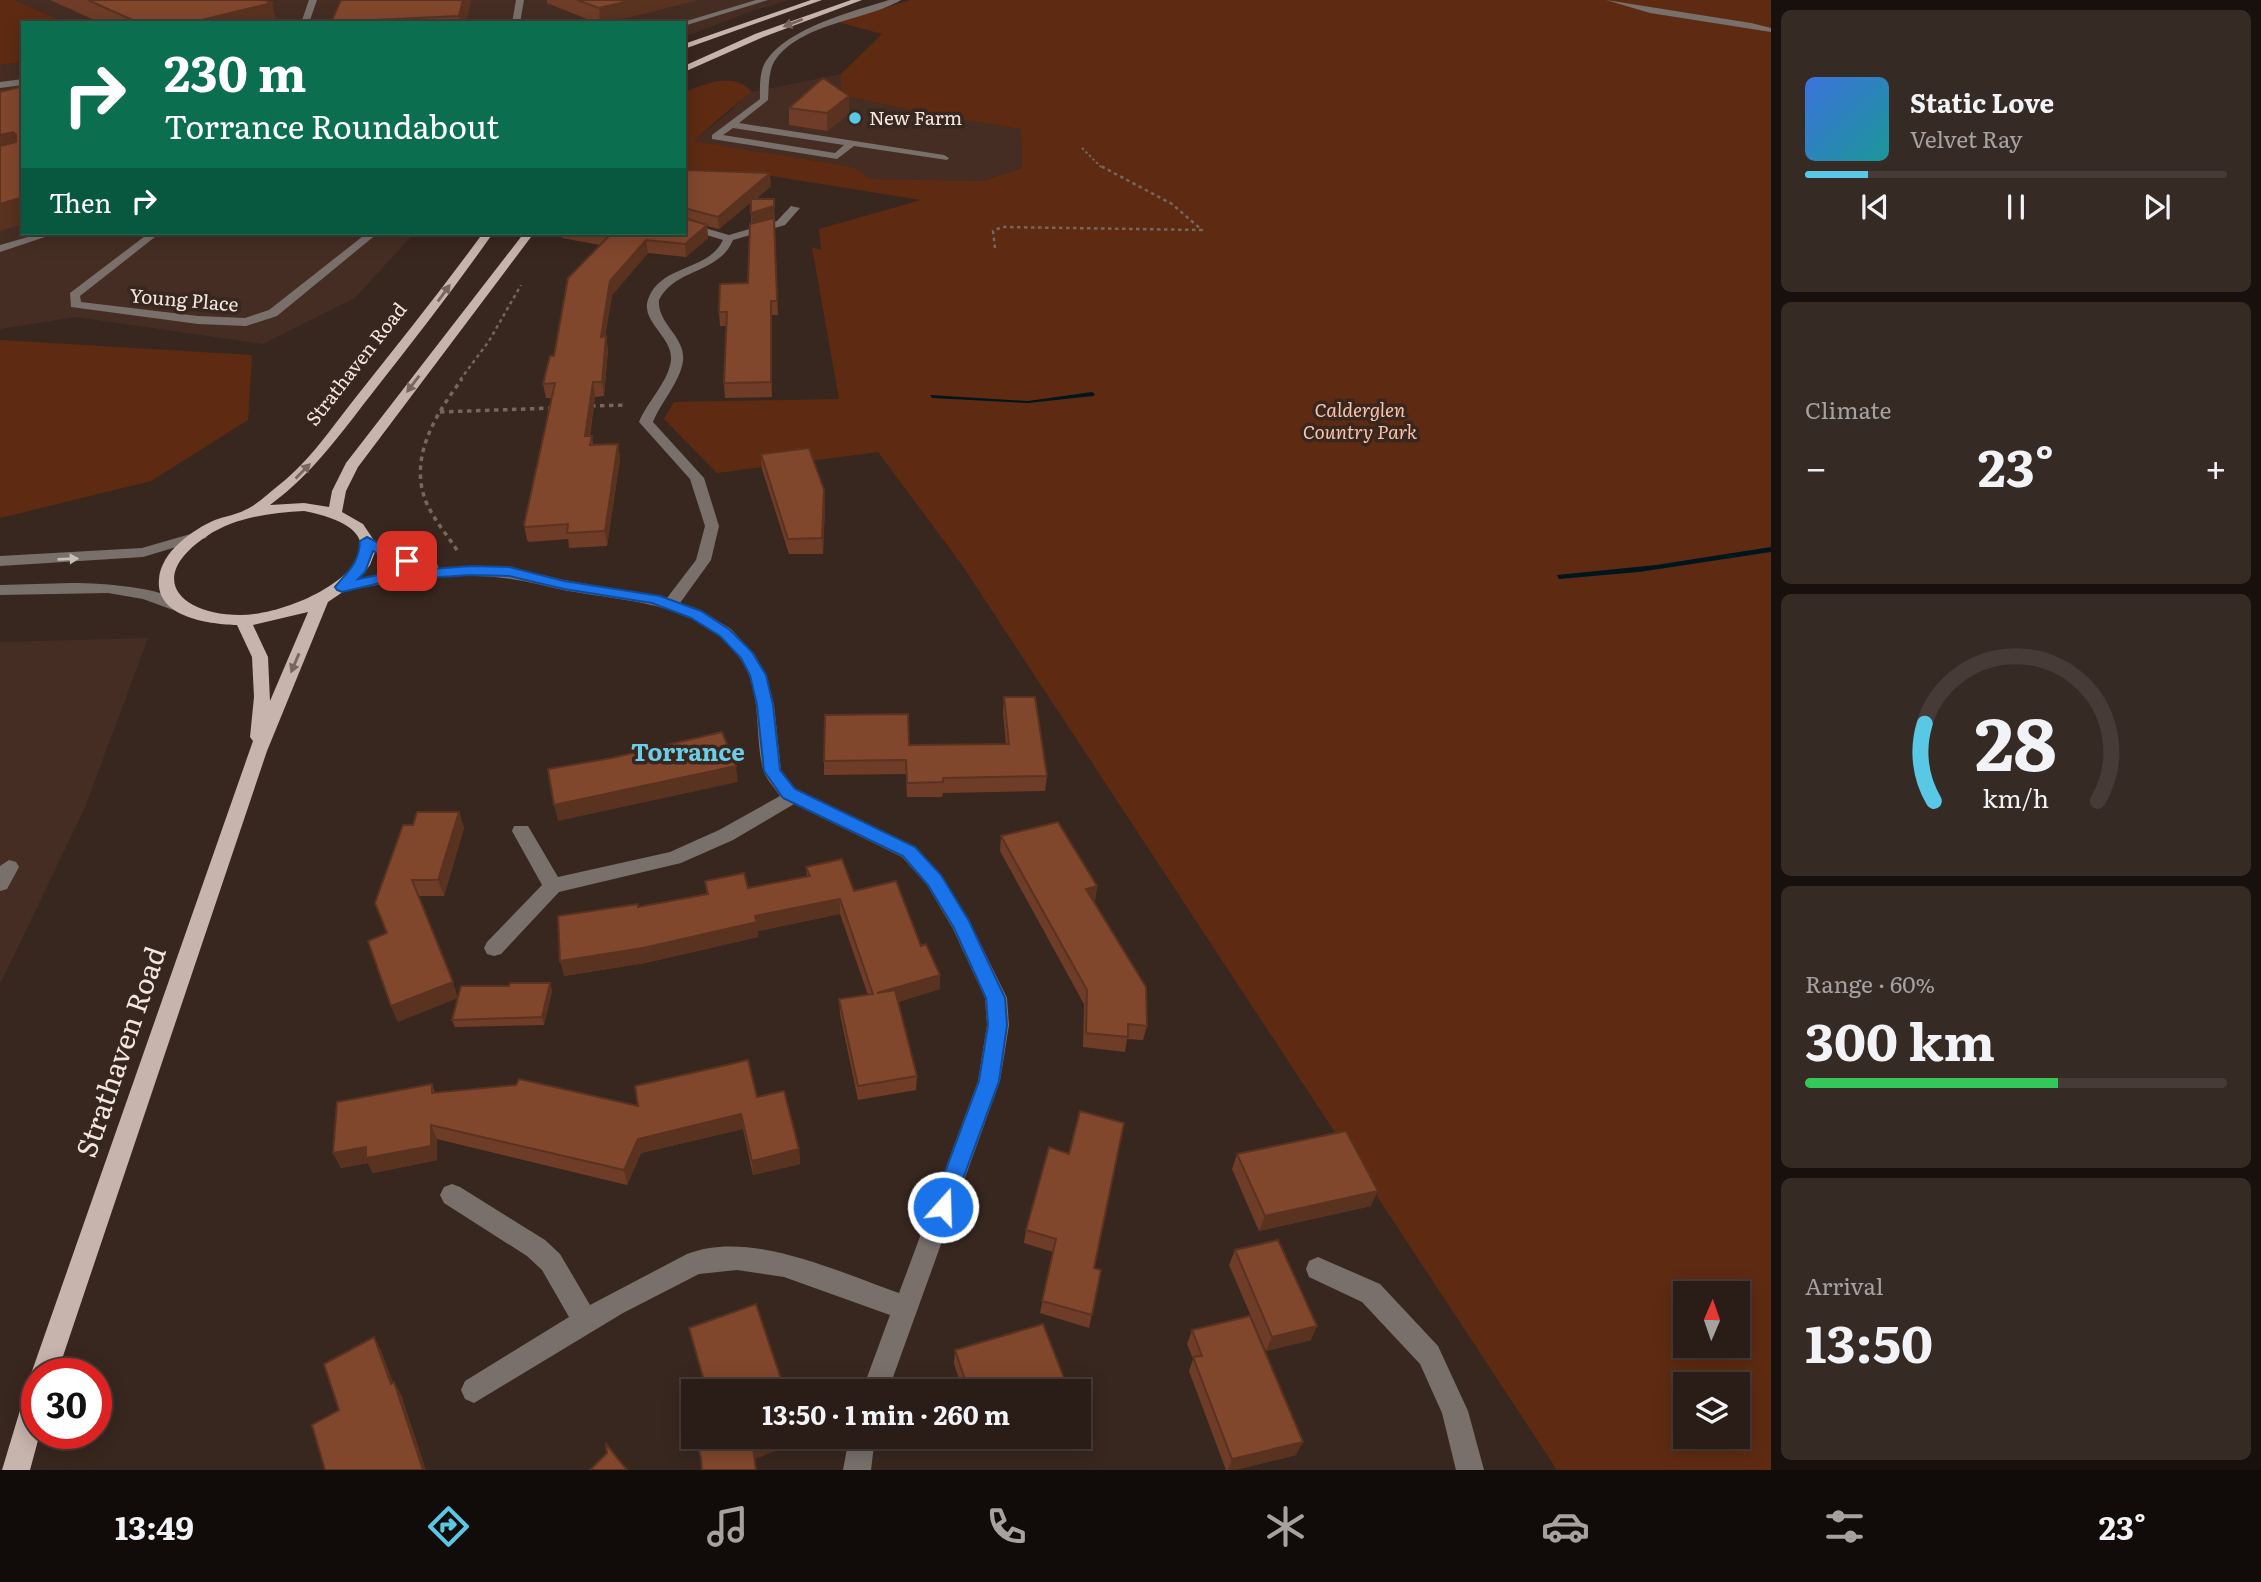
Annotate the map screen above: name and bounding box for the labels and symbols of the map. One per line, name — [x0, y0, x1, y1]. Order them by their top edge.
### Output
one-way arrow — [783, 17, 804, 28]
place label: New Farm — [869, 103, 962, 131]
marker: New Farm — [847, 110, 863, 126]
street label: Young Place — [129, 280, 240, 318]
one-way arrow — [437, 284, 451, 302]
street label: Strathaven Road — [298, 295, 413, 431]
one-way arrow — [407, 375, 421, 393]
park label: Calderglen Country Park — [1303, 395, 1418, 445]
one-way arrow — [294, 462, 311, 479]
pin — [377, 531, 437, 591]
one-way arrow — [57, 553, 79, 564]
one-way arrow — [289, 653, 301, 673]
district label: Torrance — [631, 733, 745, 768]
street label: Strathaven Road — [63, 940, 175, 1163]
position arrow — [906, 1170, 980, 1244]
north arrow — [1673, 1281, 1750, 1358]
speed limit sign: 30 — [21, 1358, 112, 1449]

